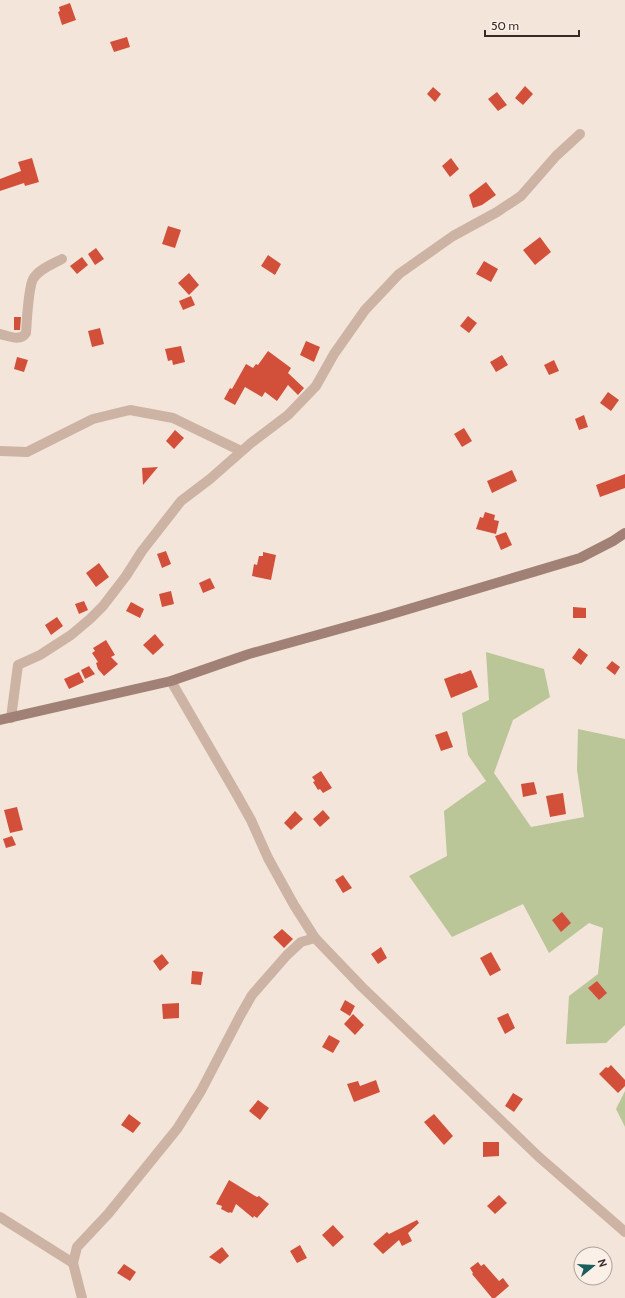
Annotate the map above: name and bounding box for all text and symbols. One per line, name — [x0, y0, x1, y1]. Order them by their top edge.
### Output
scale bar — [485, 12, 579, 38]
text: 50 m — [491, 18, 519, 33]
north arrow — [573, 1246, 613, 1286]
text: N — [595, 1257, 610, 1269]

